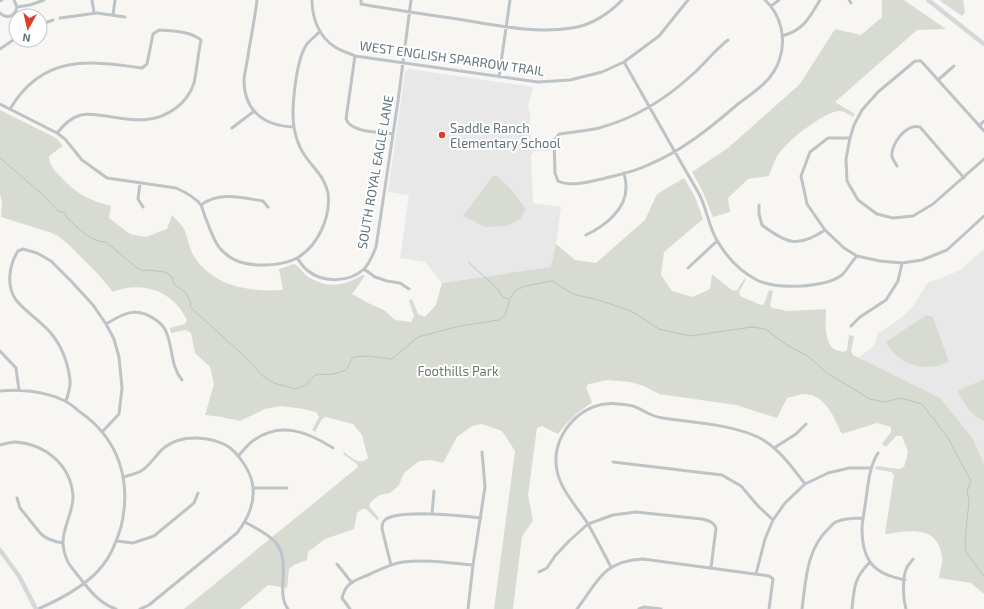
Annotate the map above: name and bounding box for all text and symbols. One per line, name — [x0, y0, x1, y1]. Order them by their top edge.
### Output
north arrow — [8, 8, 48, 48]
text: N — [22, 31, 31, 45]
street label: WEST ENGLISH SPARROW TRAIL — [359, 37, 546, 79]
street label: SOUTH ROYAL EAGLE LANE — [354, 94, 396, 250]
place label: Saddle Ranch Elementary School — [450, 120, 561, 151]
marker: Saddle Ranch Elementary School — [437, 130, 447, 140]
park label: Foothills Park — [417, 363, 499, 379]

